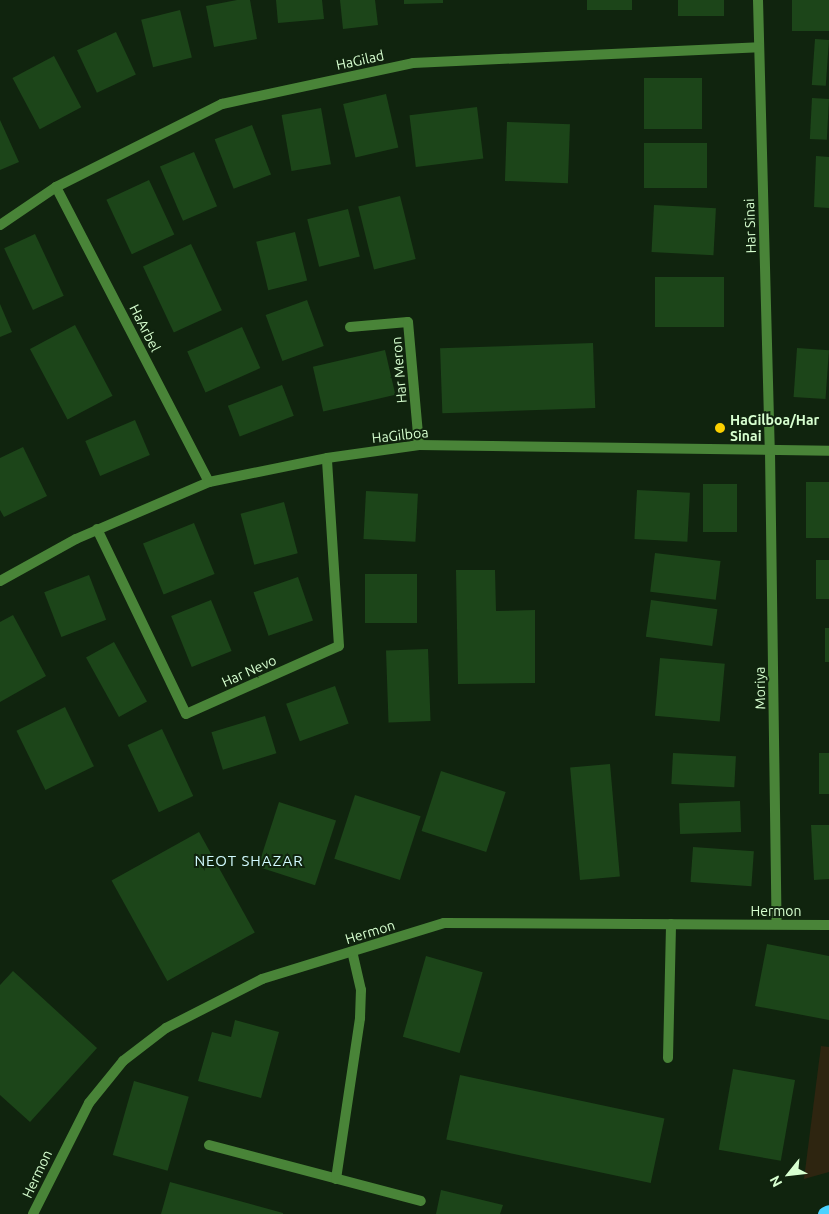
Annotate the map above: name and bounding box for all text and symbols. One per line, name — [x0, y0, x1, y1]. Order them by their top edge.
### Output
street label: HaGilad — [334, 47, 386, 73]
street label: Har Sinai — [741, 198, 759, 254]
street label: HaArbel — [126, 301, 164, 355]
street label: Har Meron — [388, 336, 410, 404]
place label: HaGilboa/Har Sinai — [730, 412, 819, 444]
marker: HaGilboa/Har Sinai — [714, 422, 726, 434]
street label: HaGilboa — [371, 424, 429, 446]
street label: Har Nevo — [219, 651, 279, 691]
street label: Moriya — [751, 666, 769, 710]
district label: NEOT SHAZAR — [193, 852, 305, 870]
street label: Hermon — [750, 903, 802, 919]
street label: Hermon — [343, 917, 397, 947]
street label: Hermon — [19, 1147, 55, 1201]
north arrow — [764, 1149, 814, 1199]
text: N — [766, 1173, 785, 1190]

